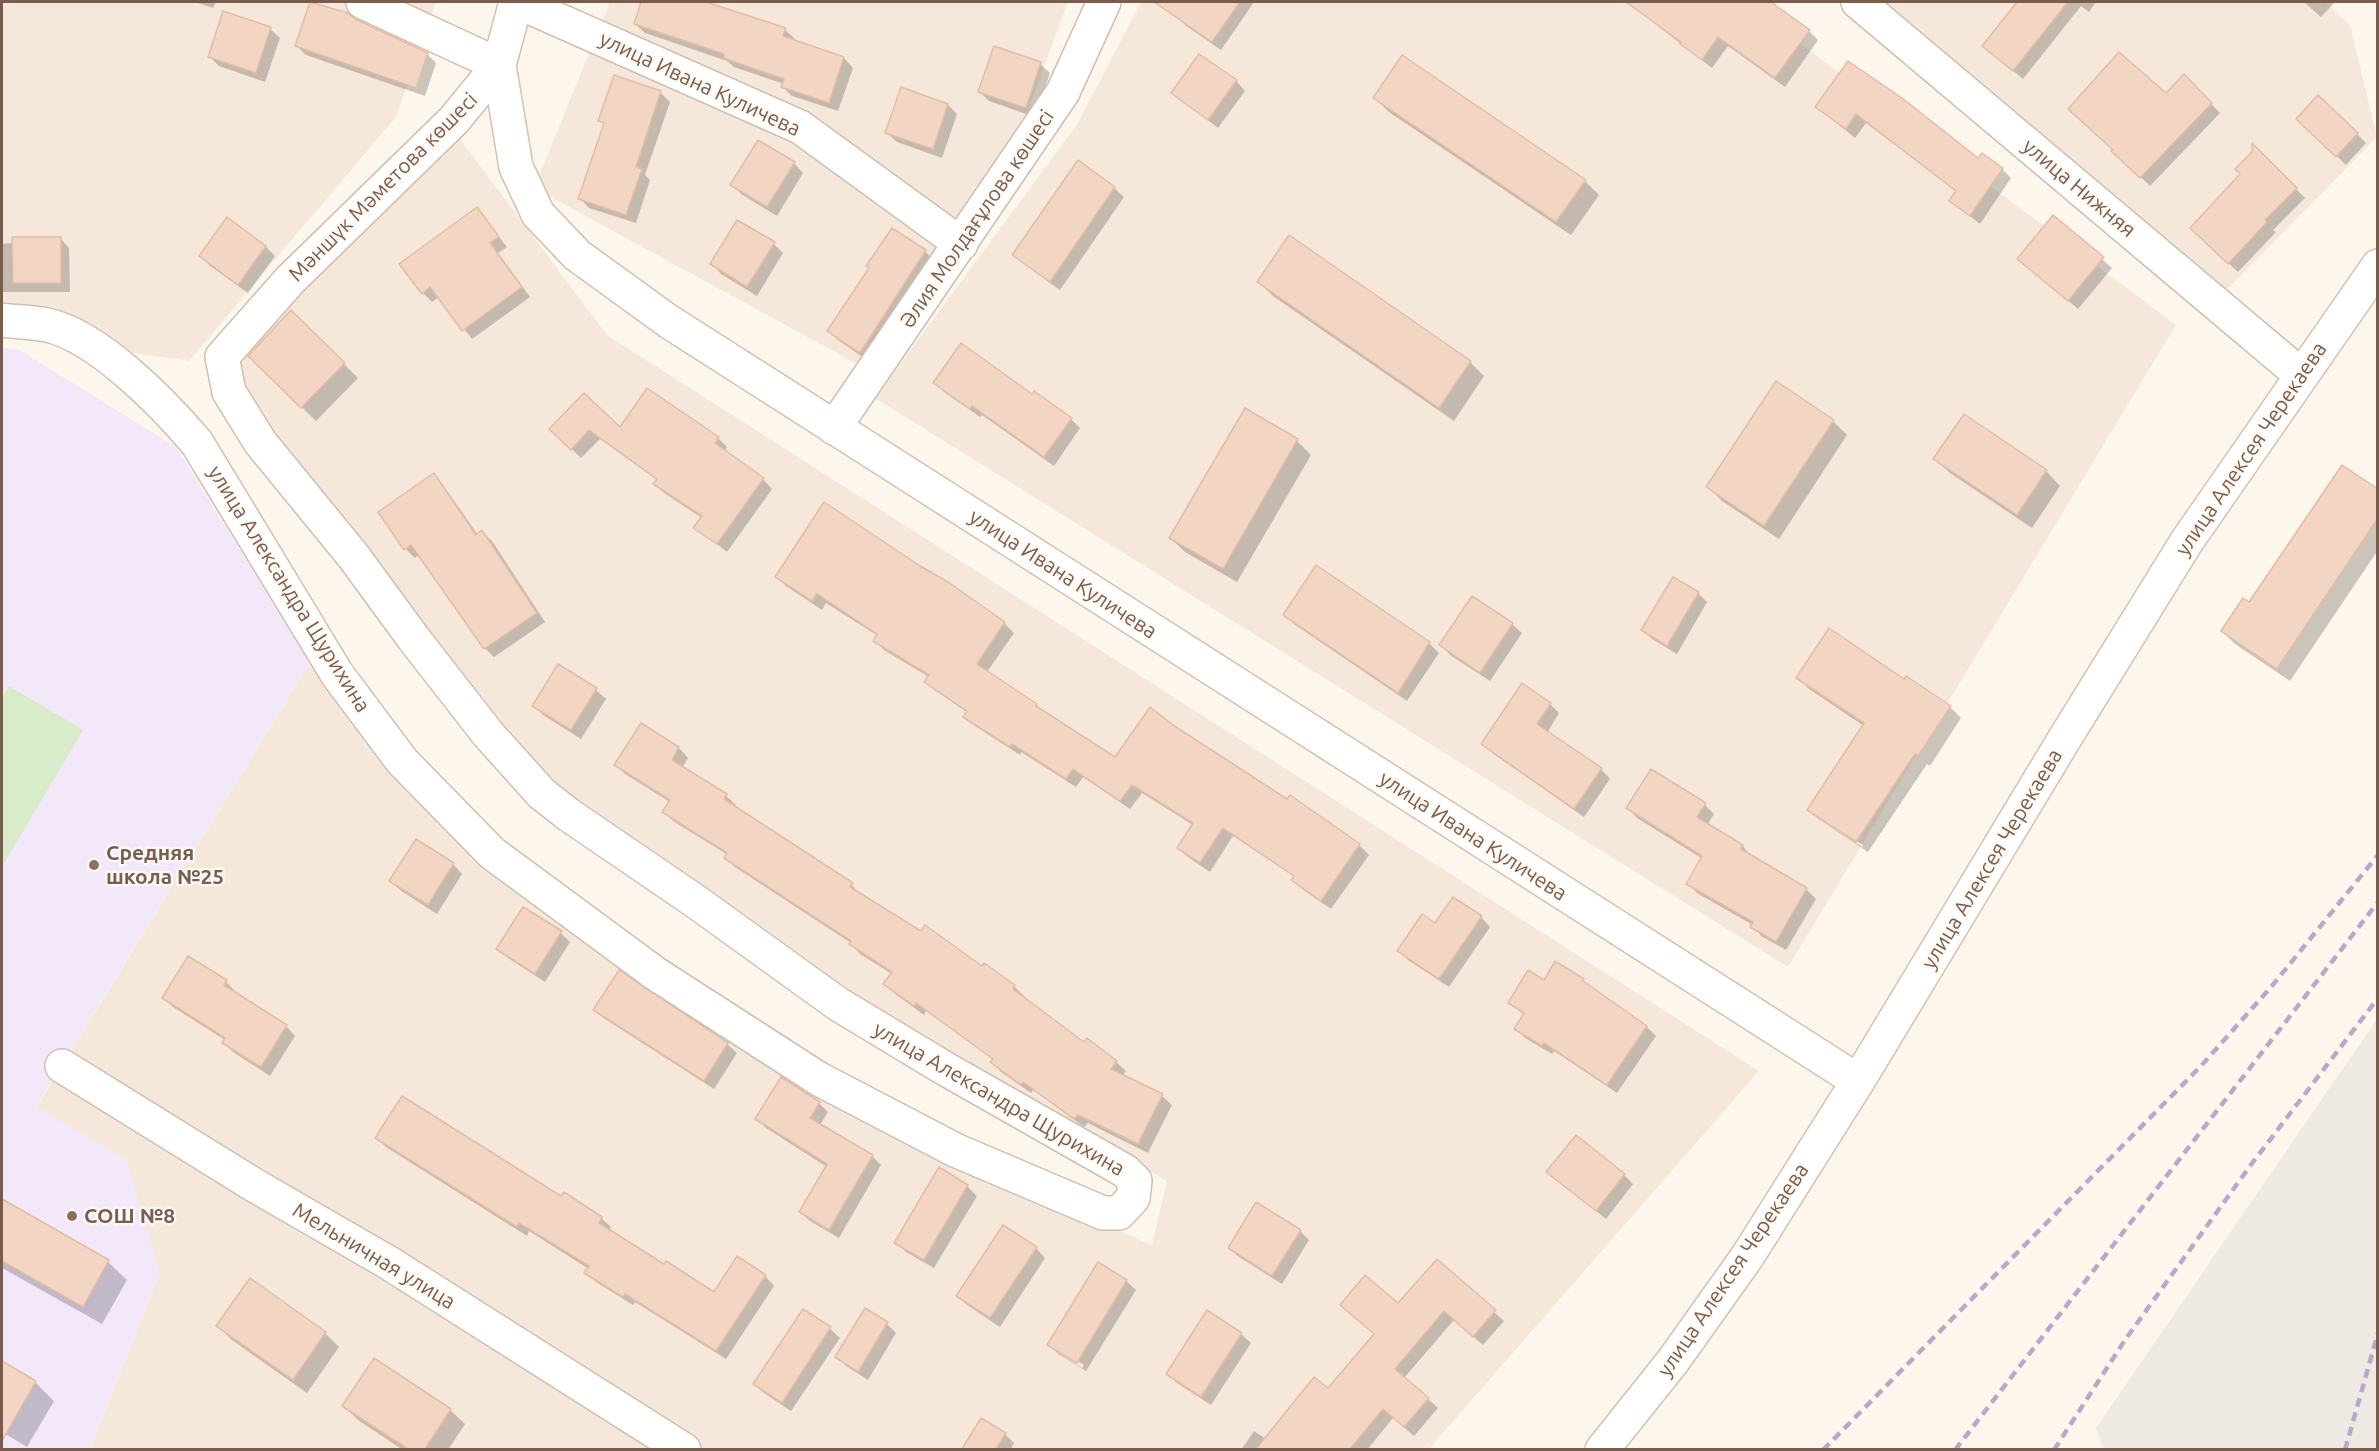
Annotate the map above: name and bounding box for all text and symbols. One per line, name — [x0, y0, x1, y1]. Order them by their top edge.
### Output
street label: улица Ивана Куличева — [595, 26, 805, 142]
street label: Мәншүк Мәметова көшесі — [283, 87, 483, 287]
street label: Әлия Молдағұлова көшесі — [894, 105, 1060, 333]
street label: улица Нижняя — [2017, 133, 2141, 243]
street label: улица Алексея Черекаева — [2170, 337, 2332, 561]
street label: улица Александра Щурихина — [203, 461, 375, 717]
street label: улица Ивана Куличева — [964, 504, 1162, 644]
street label: улица Алексея Черекаева — [1916, 744, 2068, 974]
street label: улица Ивана Куличева — [1374, 766, 1572, 906]
place label: Средняя школа №25 — [106, 840, 224, 890]
marker: Средняя школа №25 — [87, 858, 101, 872]
street label: улица Александра Щурихина — [869, 1017, 1129, 1181]
street label: улица Алексея Черекаева — [1652, 1158, 1814, 1382]
street label: Мельничная улица — [288, 1197, 460, 1315]
place label: СОШ №8 — [84, 1203, 175, 1229]
marker: СОШ №8 — [65, 1209, 79, 1223]

